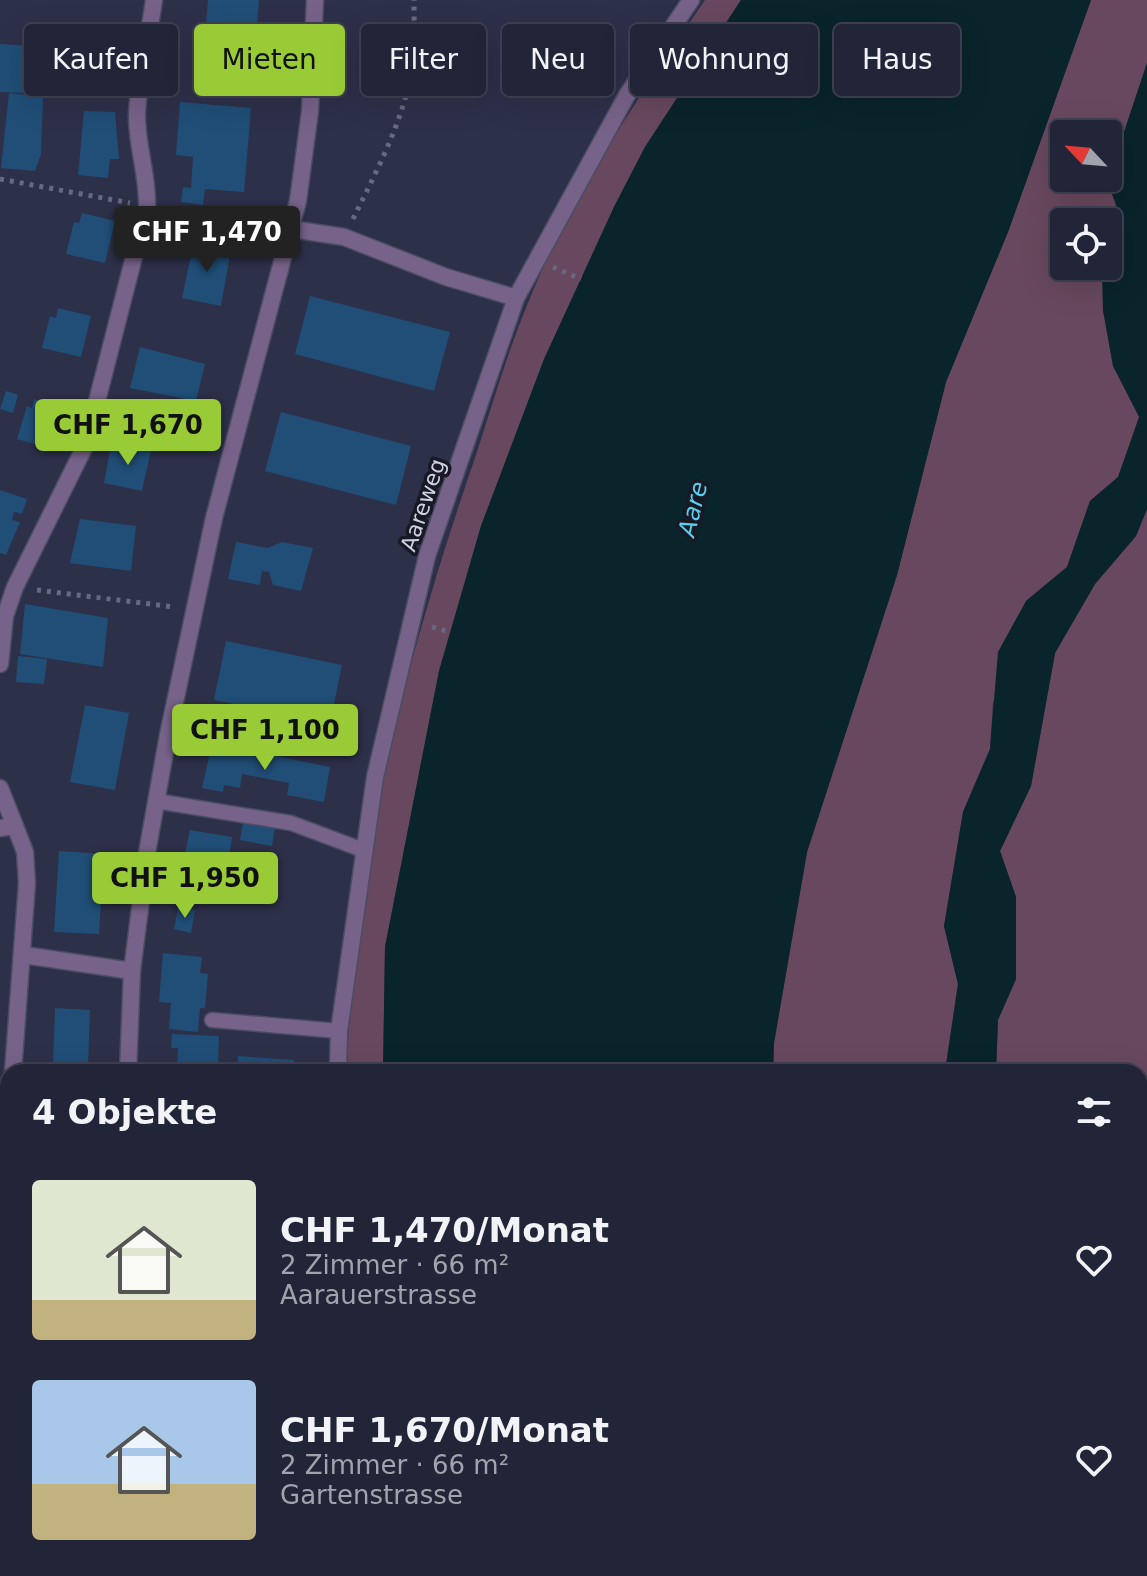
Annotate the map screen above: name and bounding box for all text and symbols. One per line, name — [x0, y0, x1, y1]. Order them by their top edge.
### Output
chip: Kaufen — [24, 24, 178, 96]
chip: Mieten — [194, 24, 345, 96]
chip: Filter — [361, 24, 486, 96]
chip: Neu — [502, 24, 614, 96]
chip: Wohnung — [630, 24, 818, 96]
chip: Haus — [834, 24, 960, 96]
north arrow — [1050, 120, 1122, 192]
map controls — [1050, 120, 1122, 280]
pin: CHF 1,470 — [115, 206, 299, 274]
button: locate — [1050, 208, 1122, 280]
text: CHF 1,470 — [132, 217, 282, 247]
pin: CHF 1,670 — [36, 399, 220, 467]
text: CHF 1,670 — [53, 410, 203, 440]
street label: Aareweg — [396, 455, 450, 555]
water label: Aare — [672, 479, 713, 541]
pin: CHF 1,100 — [173, 704, 357, 772]
text: CHF 1,100 — [190, 715, 340, 745]
pin: CHF 1,950 — [93, 852, 277, 920]
text: CHF 1,950 — [110, 863, 260, 893]
icon: filters — [1072, 1090, 1116, 1134]
text: 4 Objekte — [32, 1092, 217, 1132]
text: CHF 1,470/Monat — [280, 1210, 609, 1250]
icon: home — [96, 1212, 192, 1308]
icon: heart — [1072, 1238, 1116, 1282]
text: 2 Zimmer · 66 m² — [280, 1250, 509, 1280]
text: Aarauerstrasse — [280, 1280, 477, 1310]
text: CHF 1,670/Monat — [280, 1410, 609, 1450]
icon: home — [96, 1412, 192, 1508]
icon: heart — [1072, 1438, 1116, 1482]
text: 2 Zimmer · 66 m² — [280, 1450, 509, 1480]
text: Gartenstrasse — [280, 1480, 463, 1510]

